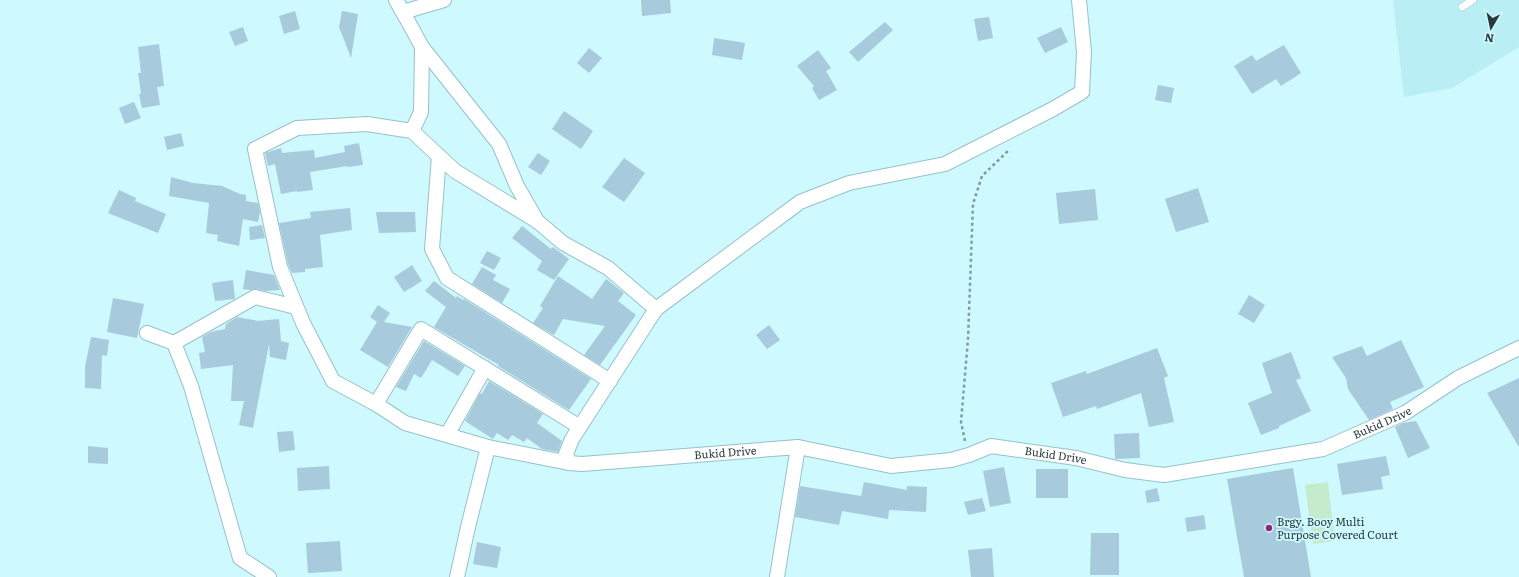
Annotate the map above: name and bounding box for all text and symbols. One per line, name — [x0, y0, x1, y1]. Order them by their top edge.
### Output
north arrow — [1471, 8, 1511, 48]
text: N — [1483, 30, 1495, 47]
street label: Bukid Drive — [1350, 402, 1414, 442]
street label: Bukid Drive — [693, 441, 757, 462]
street label: Bukid Drive — [1024, 442, 1089, 467]
place label: Brgy. Booy Multi Purpose Covered Court — [1277, 513, 1399, 542]
marker: Brgy. Booy Multi Purpose Covered Court — [1264, 523, 1274, 533]

